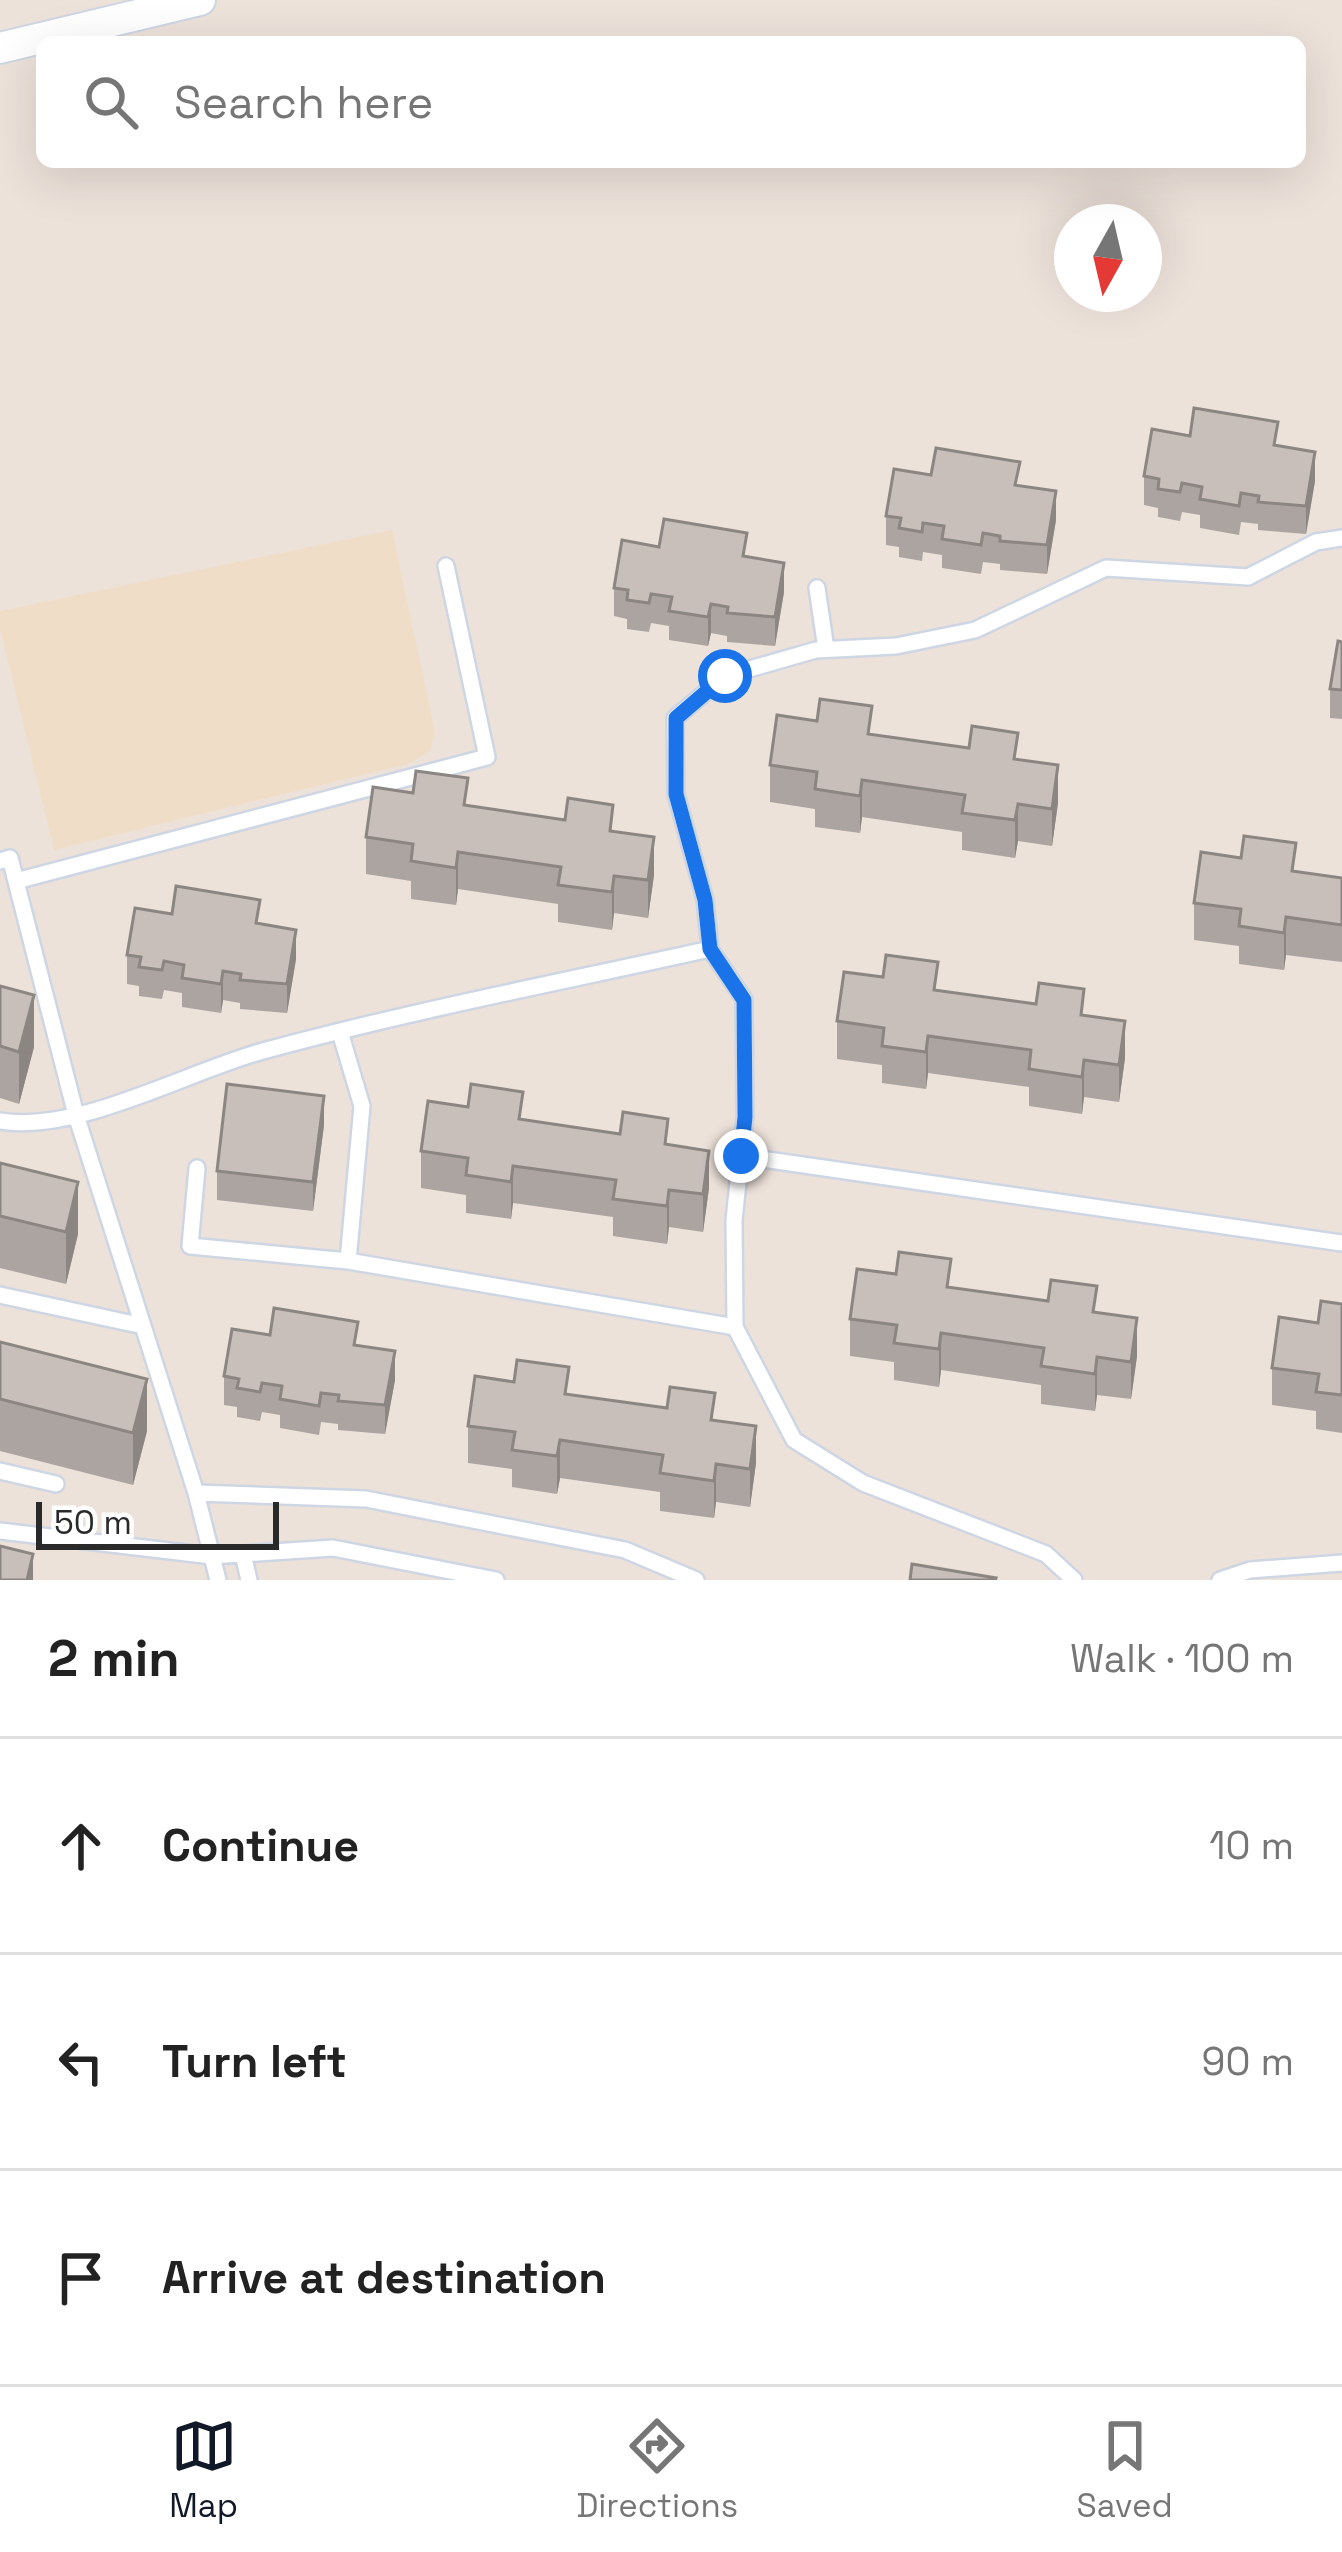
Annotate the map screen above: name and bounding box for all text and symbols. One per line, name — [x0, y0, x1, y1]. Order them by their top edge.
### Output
search box — [36, 36, 1306, 168]
icon: search — [78, 69, 144, 135]
text: Search here — [174, 74, 433, 131]
north arrow — [1054, 204, 1162, 312]
route start — [698, 649, 752, 703]
route end — [714, 1129, 768, 1183]
scale bar — [36, 1496, 279, 1549]
text: 50 m — [54, 1502, 132, 1544]
text: 2 min — [48, 1626, 180, 1691]
text: Walk · 100 m — [1070, 1634, 1294, 1683]
icon: ahead — [48, 1813, 114, 1879]
text: Continue — [162, 1817, 359, 1874]
text: 10 m — [1209, 1821, 1294, 1870]
icon: left — [48, 2029, 114, 2095]
text: Turn left — [162, 2033, 347, 2090]
text: 90 m — [1202, 2037, 1294, 2086]
icon: arrive — [48, 2245, 114, 2311]
text: Arrive at destination — [162, 2249, 606, 2306]
tab: Map — [169, 2413, 238, 2527]
tab: Directions — [576, 2413, 738, 2527]
tab: Saved — [1077, 2413, 1173, 2527]

